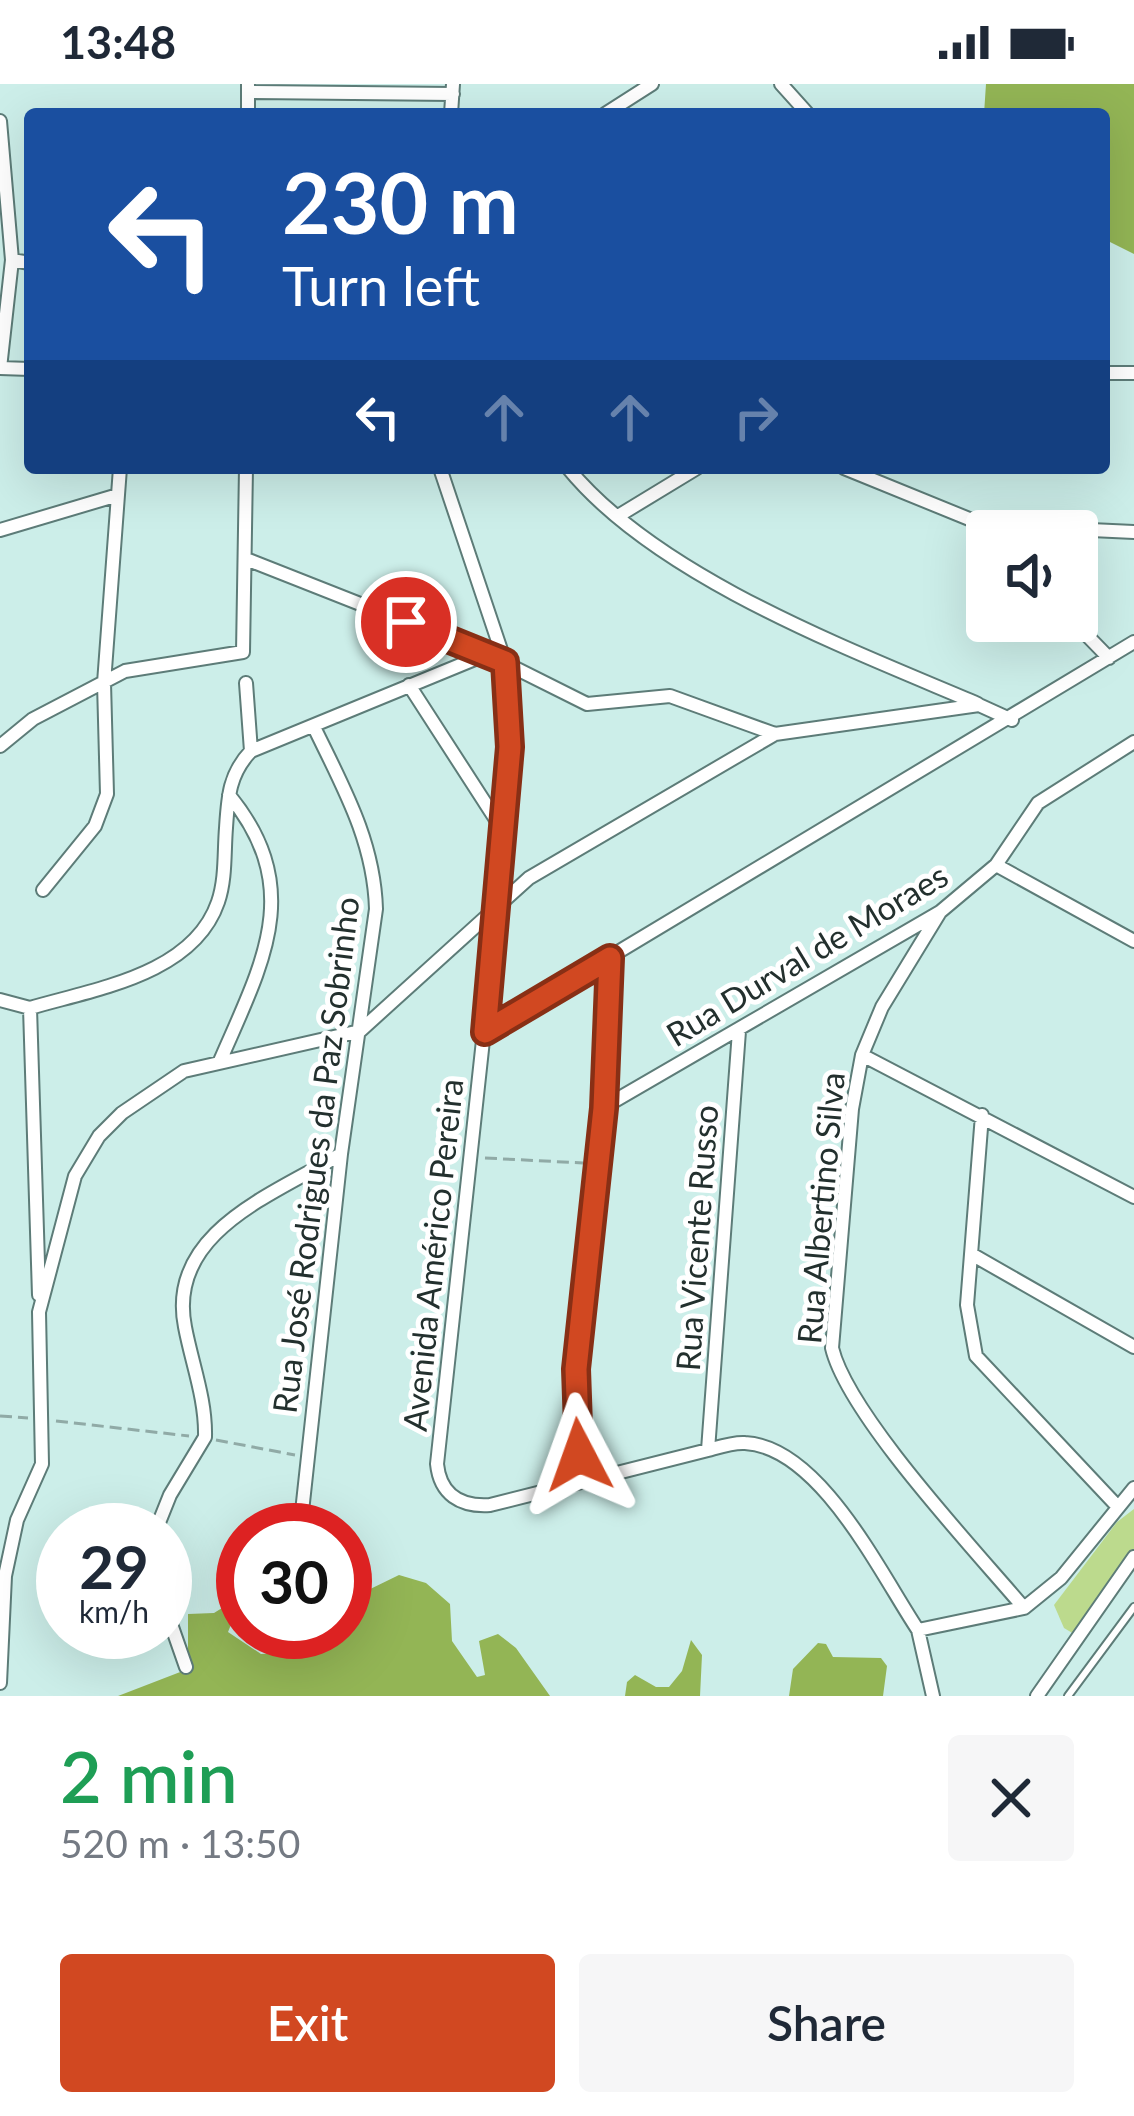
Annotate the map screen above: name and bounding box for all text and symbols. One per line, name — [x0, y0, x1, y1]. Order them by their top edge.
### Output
text: 13:48 — [60, 15, 176, 69]
text: 230 m — [282, 151, 519, 252]
icon: left — [84, 156, 240, 312]
text: Turn left — [282, 253, 480, 318]
icon: left — [345, 384, 411, 450]
icon: ahead — [471, 384, 537, 450]
icon: ahead — [597, 384, 663, 450]
icon: right — [723, 384, 789, 450]
map controls — [966, 510, 1098, 642]
button: sound — [966, 510, 1098, 642]
pin — [355, 571, 457, 673]
icon: arrive — [373, 589, 439, 655]
street label: Rua Durval de Moraes — [659, 854, 954, 1054]
street label: Rua José Rodrigues da Paz Sobrinho — [263, 894, 367, 1415]
street label: Rua Albertino Silva — [788, 1070, 852, 1345]
street label: Avenida Américo Pereira — [394, 1077, 470, 1433]
street label: Rua Vicente Russo — [667, 1104, 725, 1372]
position arrow — [516, 1392, 642, 1518]
speed limit sign: 30 — [216, 1503, 372, 1659]
text: 29 — [79, 1530, 149, 1602]
text: km/h — [79, 1593, 149, 1629]
text: 2 min — [60, 1732, 238, 1818]
button: close — [948, 1735, 1074, 1861]
text: 520 m · 13:50 — [60, 1820, 300, 1866]
button: Exit — [60, 1954, 555, 2092]
button: Share — [579, 1954, 1074, 2092]

